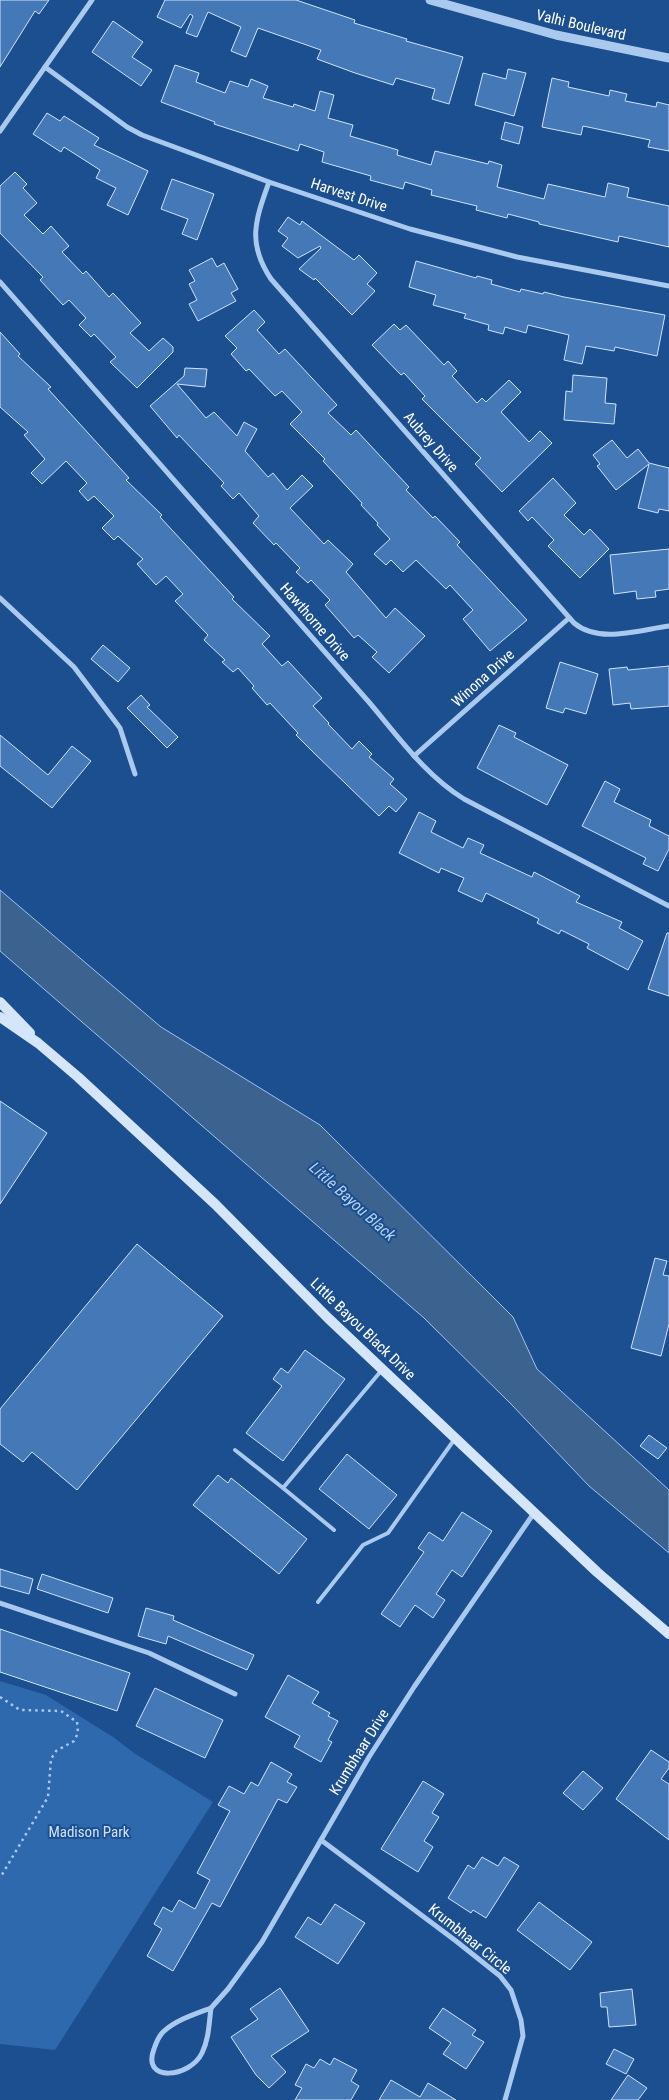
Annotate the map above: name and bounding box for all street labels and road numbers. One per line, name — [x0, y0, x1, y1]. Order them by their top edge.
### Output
street label: Valhi Boulevard — [534, 6, 628, 44]
street label: Harvest Drive — [309, 174, 389, 216]
street label: Aubrey Drive — [400, 408, 462, 476]
street label: Hawthorne Drive — [276, 579, 354, 665]
street label: Winona Drive — [448, 645, 518, 711]
street label: Little Bayou Black Drive — [307, 1274, 419, 1384]
street label: Krumbhaar Drive — [325, 1706, 393, 1798]
street label: Krumbhaar Circle — [425, 1900, 515, 1978]

